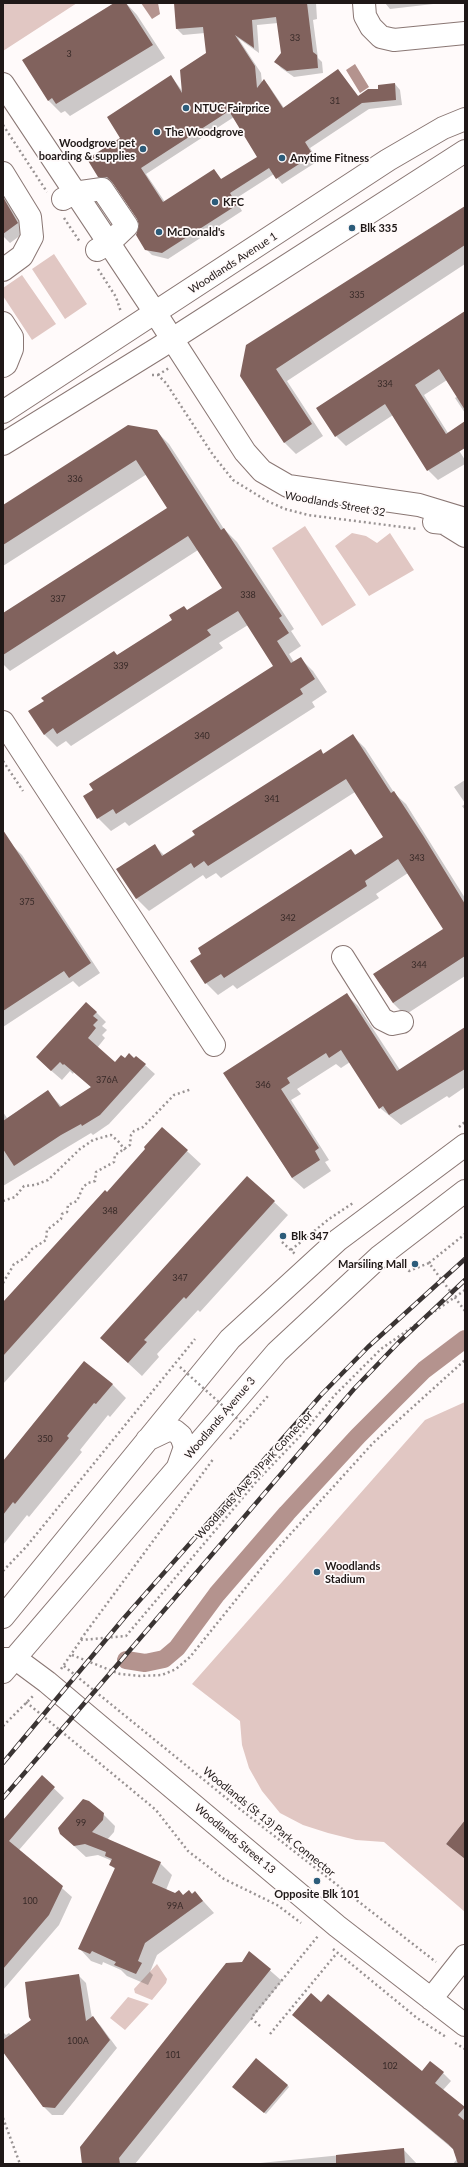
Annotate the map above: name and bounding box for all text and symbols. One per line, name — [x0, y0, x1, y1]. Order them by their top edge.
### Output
house number: 33 — [290, 33, 300, 43]
house number: 3 — [66, 49, 72, 59]
house number: 31 — [330, 96, 340, 106]
place label: NTUC Fairprice — [194, 101, 269, 115]
marker: NTUC Fairprice — [181, 103, 191, 113]
place label: The Woodgrove — [165, 125, 243, 139]
marker: The Woodgrove — [152, 127, 162, 137]
place label: Woodgrove pet boarding & supplies — [39, 136, 135, 162]
marker: Woodgrove pet boarding & supplies — [138, 144, 148, 154]
place label: Anytime Fitness — [290, 151, 369, 165]
marker: Anytime Fitness — [277, 153, 287, 163]
place label: KFC — [223, 195, 244, 209]
marker: KFC — [210, 197, 220, 207]
place label: Blk 335 — [360, 221, 398, 235]
marker: Blk 335 — [347, 223, 357, 233]
place label: McDonald's — [167, 225, 225, 239]
marker: McDonald's — [154, 227, 164, 237]
street label: Woodlands Avenue 1 — [186, 229, 280, 297]
house number: 335 — [349, 290, 365, 300]
house number: 334 — [377, 379, 393, 389]
house number: 336 — [67, 474, 83, 484]
street label: Woodlands Street 32 — [284, 489, 386, 519]
house number: 338 — [240, 590, 256, 600]
house number: 337 — [50, 594, 66, 604]
house number: 339 — [113, 661, 129, 671]
house number: 340 — [194, 731, 210, 741]
house number: 341 — [264, 794, 280, 804]
house number: 343 — [409, 853, 425, 863]
house number: 375 — [19, 897, 35, 907]
house number: 342 — [280, 913, 296, 923]
house number: 344 — [411, 960, 427, 970]
house number: 376A — [96, 1075, 118, 1085]
house number: 346 — [255, 1080, 271, 1090]
house number: 348 — [102, 1206, 118, 1216]
place label: Blk 347 — [291, 1229, 329, 1243]
marker: Blk 347 — [278, 1231, 288, 1241]
place label: Marsiling Mall — [338, 1257, 407, 1271]
marker: Marsiling Mall — [410, 1259, 420, 1269]
house number: 347 — [172, 1273, 188, 1283]
street label: Woodlands Avenue 3 — [182, 1374, 258, 1462]
street label: Woodlands (Ave 3) Park Connector — [193, 1408, 315, 1542]
house number: 350 — [37, 1434, 53, 1444]
place label: Woodlands Stadium — [325, 1559, 380, 1585]
marker: Woodlands Stadium — [312, 1567, 322, 1577]
street label: Woodlands (St 13) Park Connector — [200, 1764, 338, 1880]
street label: Woodlands Street 13 — [192, 1801, 278, 1877]
house number: 99 — [76, 1818, 86, 1828]
marker: Opposite Blk 101 — [312, 1876, 322, 1886]
place label: Opposite Blk 101 — [274, 1887, 360, 1901]
house number: 100 — [22, 1896, 38, 1906]
house number: 99A — [167, 1901, 183, 1911]
house number: 100A — [67, 2036, 89, 2046]
house number: 101 — [165, 2050, 181, 2060]
house number: 102 — [382, 2061, 398, 2071]

